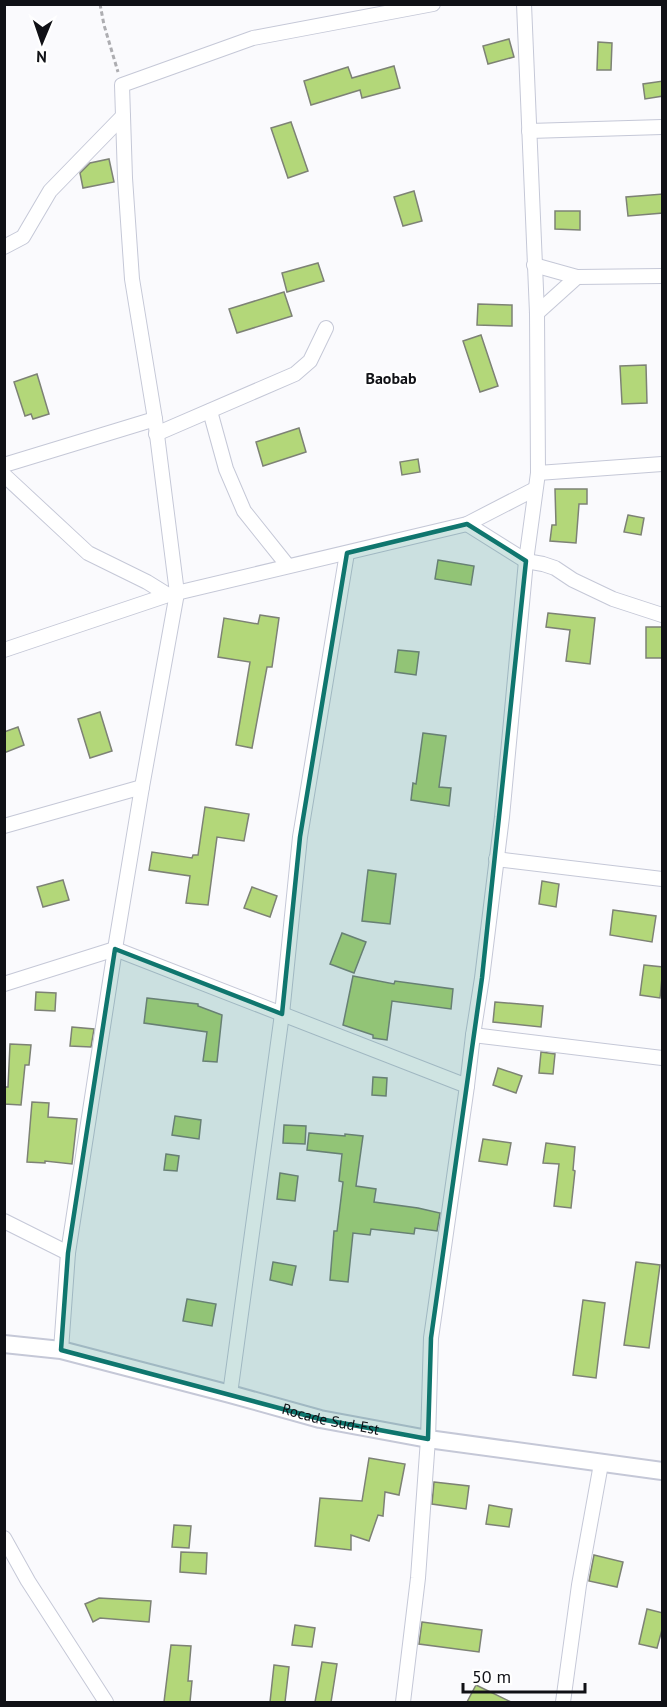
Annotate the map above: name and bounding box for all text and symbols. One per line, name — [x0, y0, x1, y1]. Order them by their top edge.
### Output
north arrow — [12, 12, 72, 72]
text: N — [36, 47, 47, 67]
district label: Baobab — [365, 368, 417, 388]
street label: Rocade Sud-Est — [280, 1399, 381, 1439]
scale bar — [463, 1656, 584, 1694]
text: 50 m — [472, 1665, 511, 1688]

